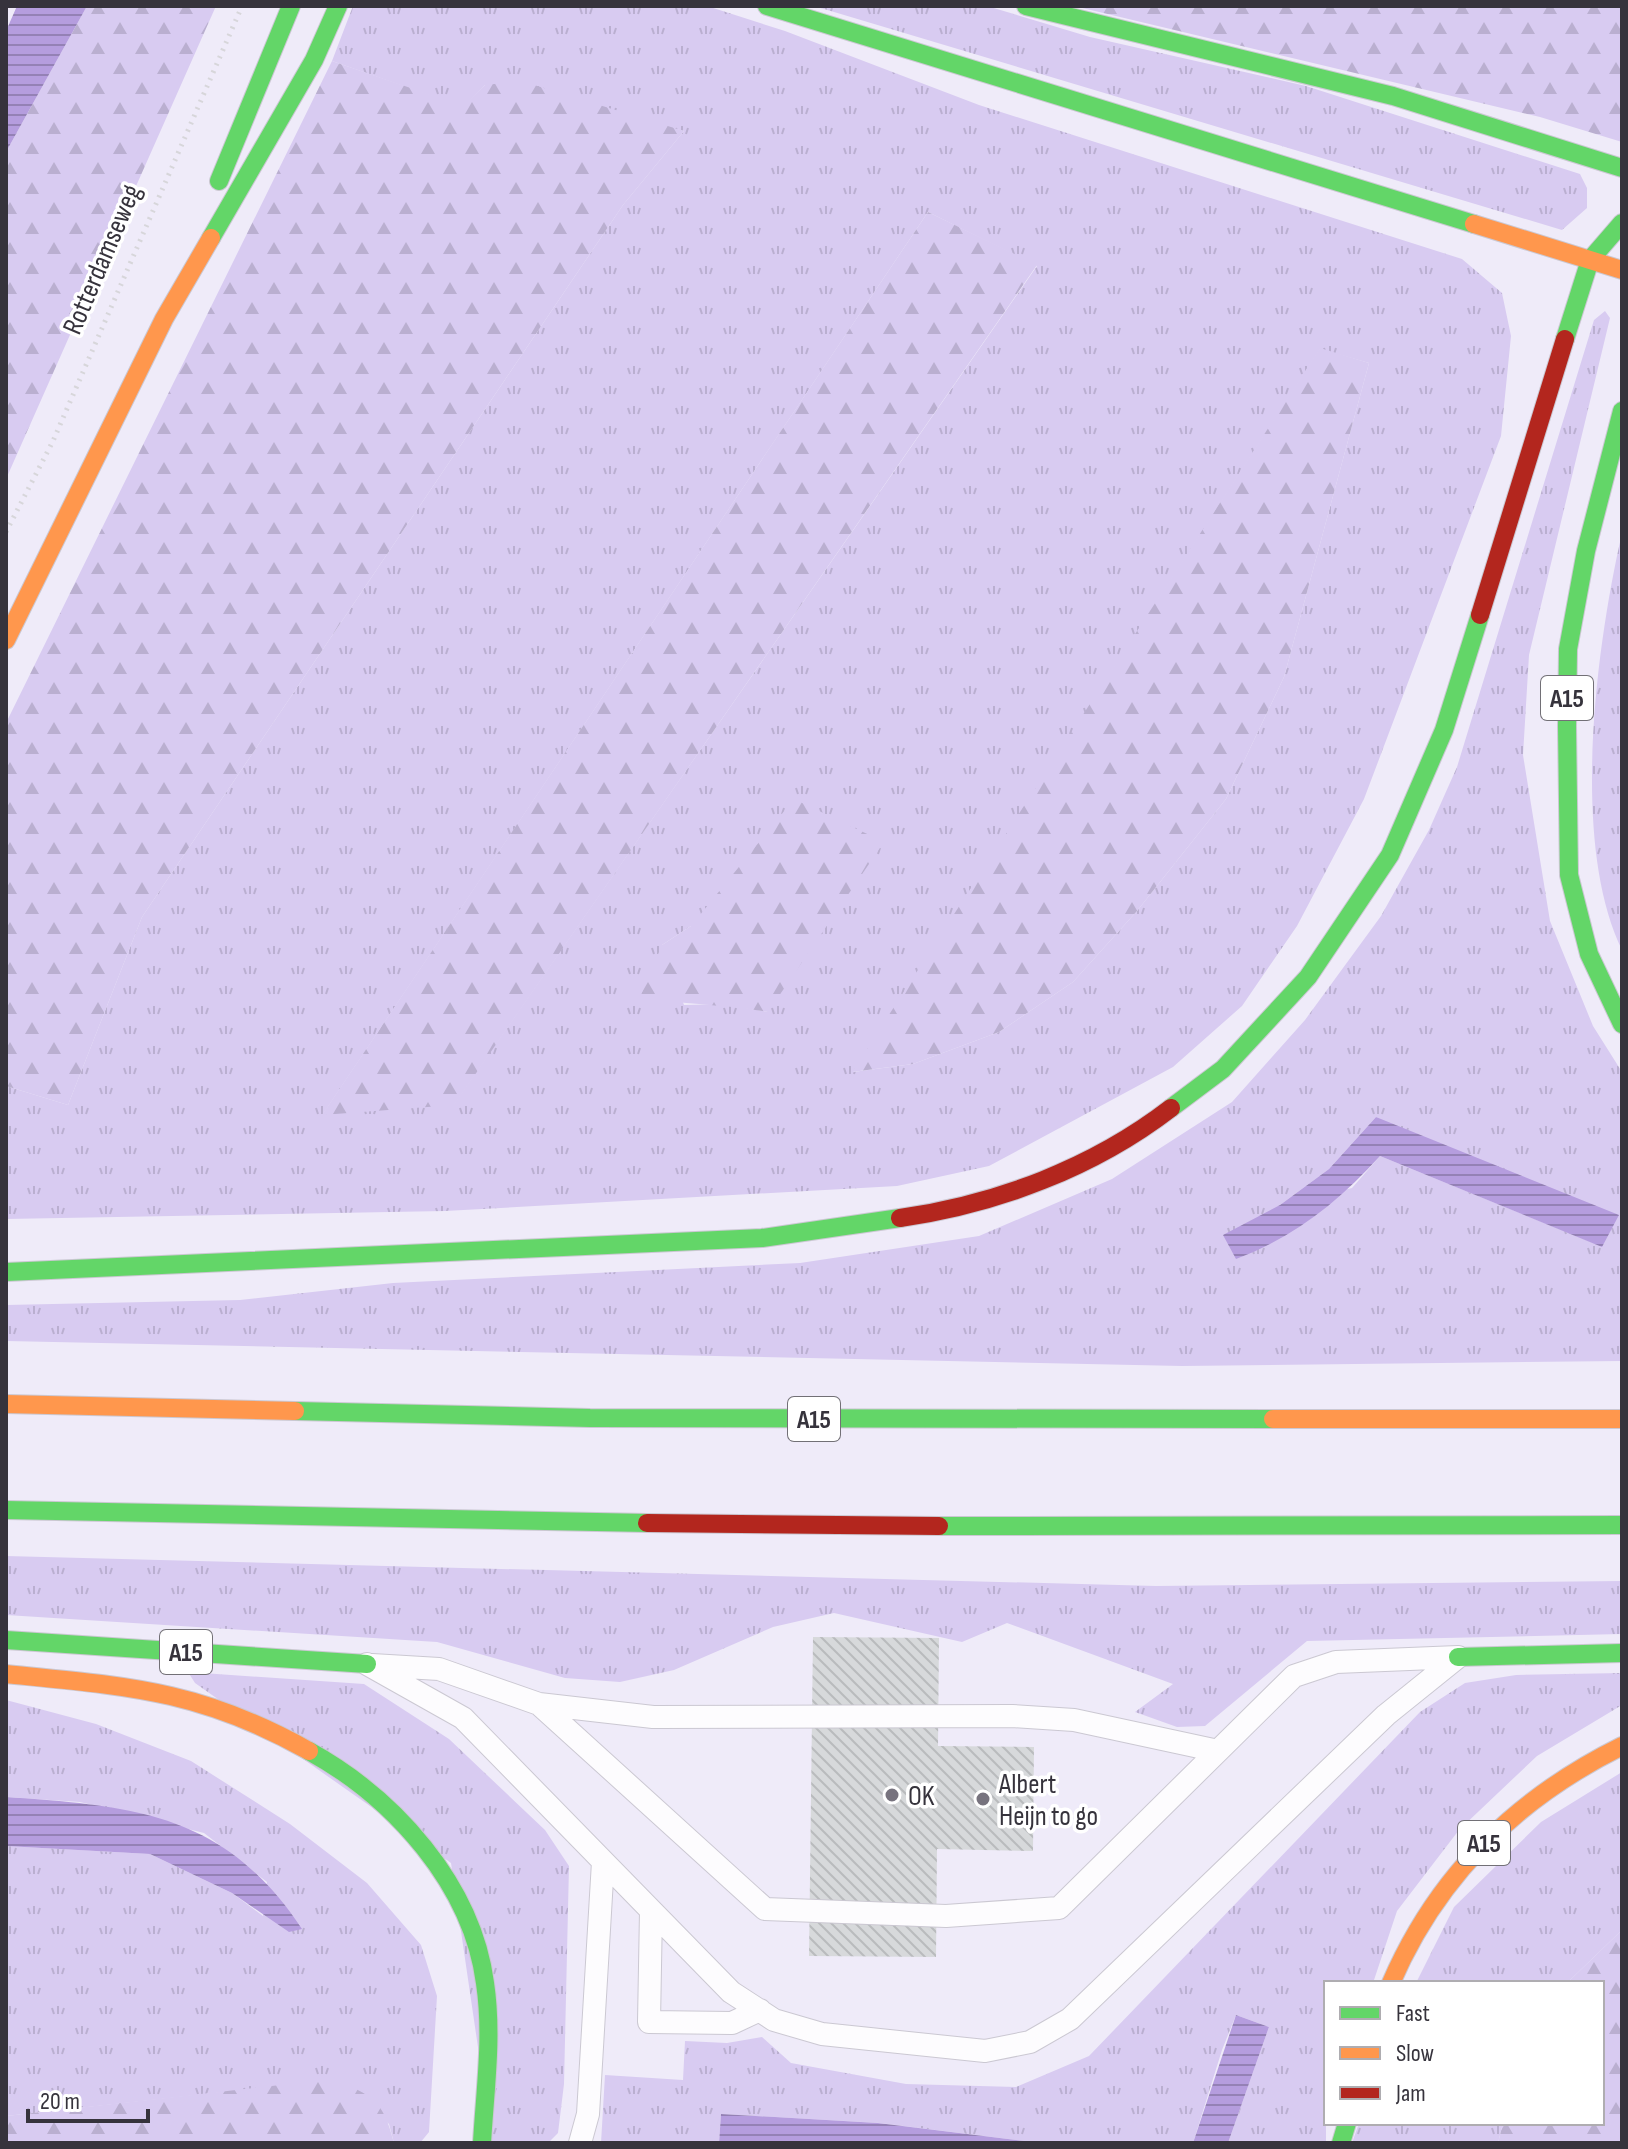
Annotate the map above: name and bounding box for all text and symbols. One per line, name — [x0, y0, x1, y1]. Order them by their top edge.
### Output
street label: Rotterdamseweg — [56, 180, 149, 339]
road number: A15 — [1541, 676, 1593, 720]
road number: A15 — [788, 1397, 840, 1441]
road number: A15 — [160, 1630, 212, 1674]
place label: Albert Heijn to go — [998, 1768, 1098, 1833]
place label: OK — [908, 1780, 935, 1813]
marker: OK — [883, 1786, 901, 1804]
marker: Albert Heijn to go — [974, 1790, 992, 1808]
road number: A15 — [1458, 1821, 1510, 1865]
legend — [1324, 1981, 1604, 2125]
text: Fast — [1396, 1999, 1430, 2028]
text: Slow — [1396, 2039, 1434, 2068]
scale bar — [28, 2073, 148, 2123]
text: Jam — [1395, 2079, 1426, 2108]
text: 20 m — [40, 2087, 80, 2116]

